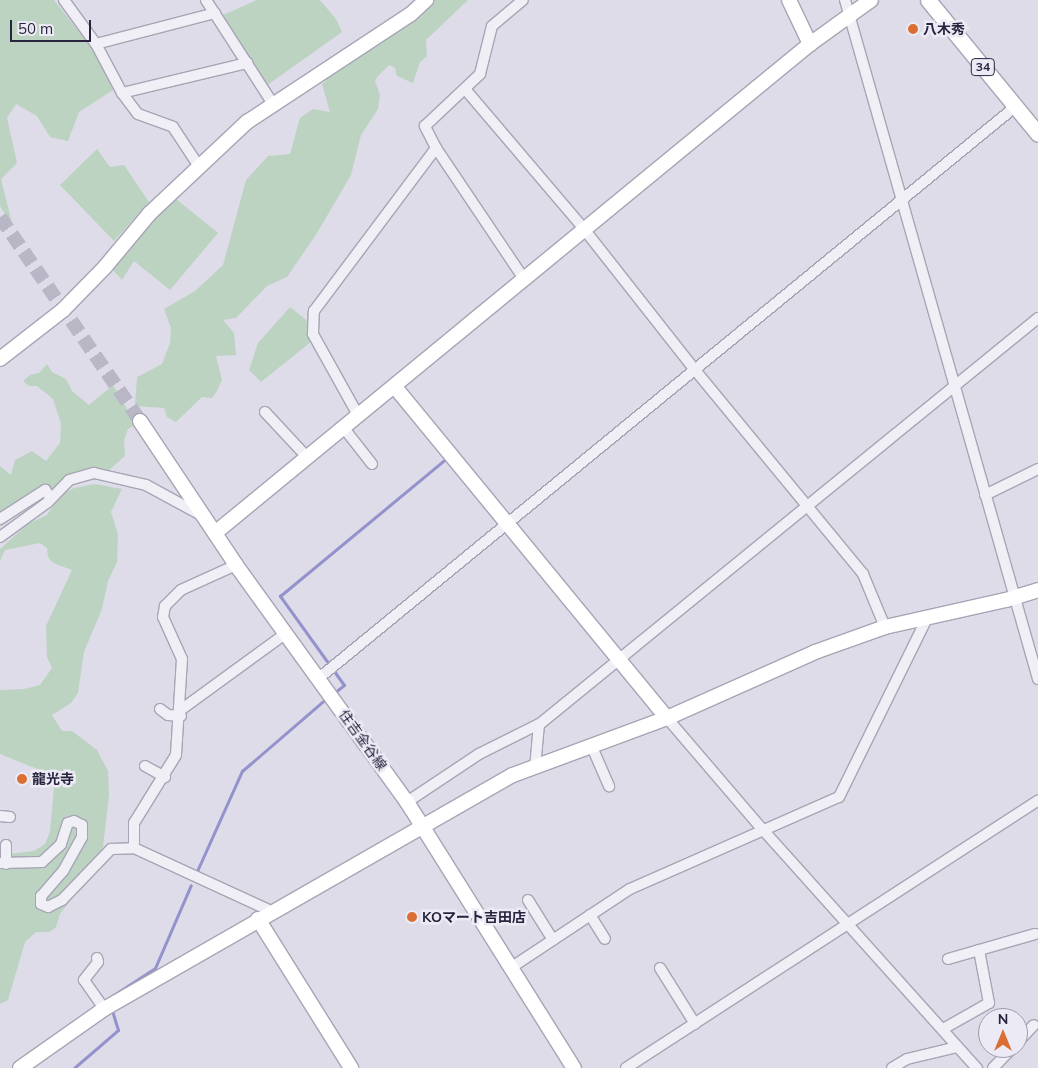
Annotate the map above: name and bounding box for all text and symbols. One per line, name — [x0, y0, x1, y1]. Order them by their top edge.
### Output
scale bar — [12, 10, 94, 42]
text: 50 m — [18, 19, 53, 38]
place label: 八木秀 — [923, 21, 965, 37]
marker: 八木秀 — [907, 23, 919, 35]
road number: 34 — [970, 58, 996, 76]
street label: 住吉金谷線 — [336, 707, 390, 773]
place label: 龍光寺 — [32, 771, 74, 787]
marker: 龍光寺 — [16, 773, 28, 785]
place label: KOマート吉田店 — [422, 909, 526, 925]
marker: KOマート吉田店 — [406, 911, 418, 923]
north arrow — [978, 1008, 1028, 1058]
text: N — [998, 1010, 1008, 1028]

